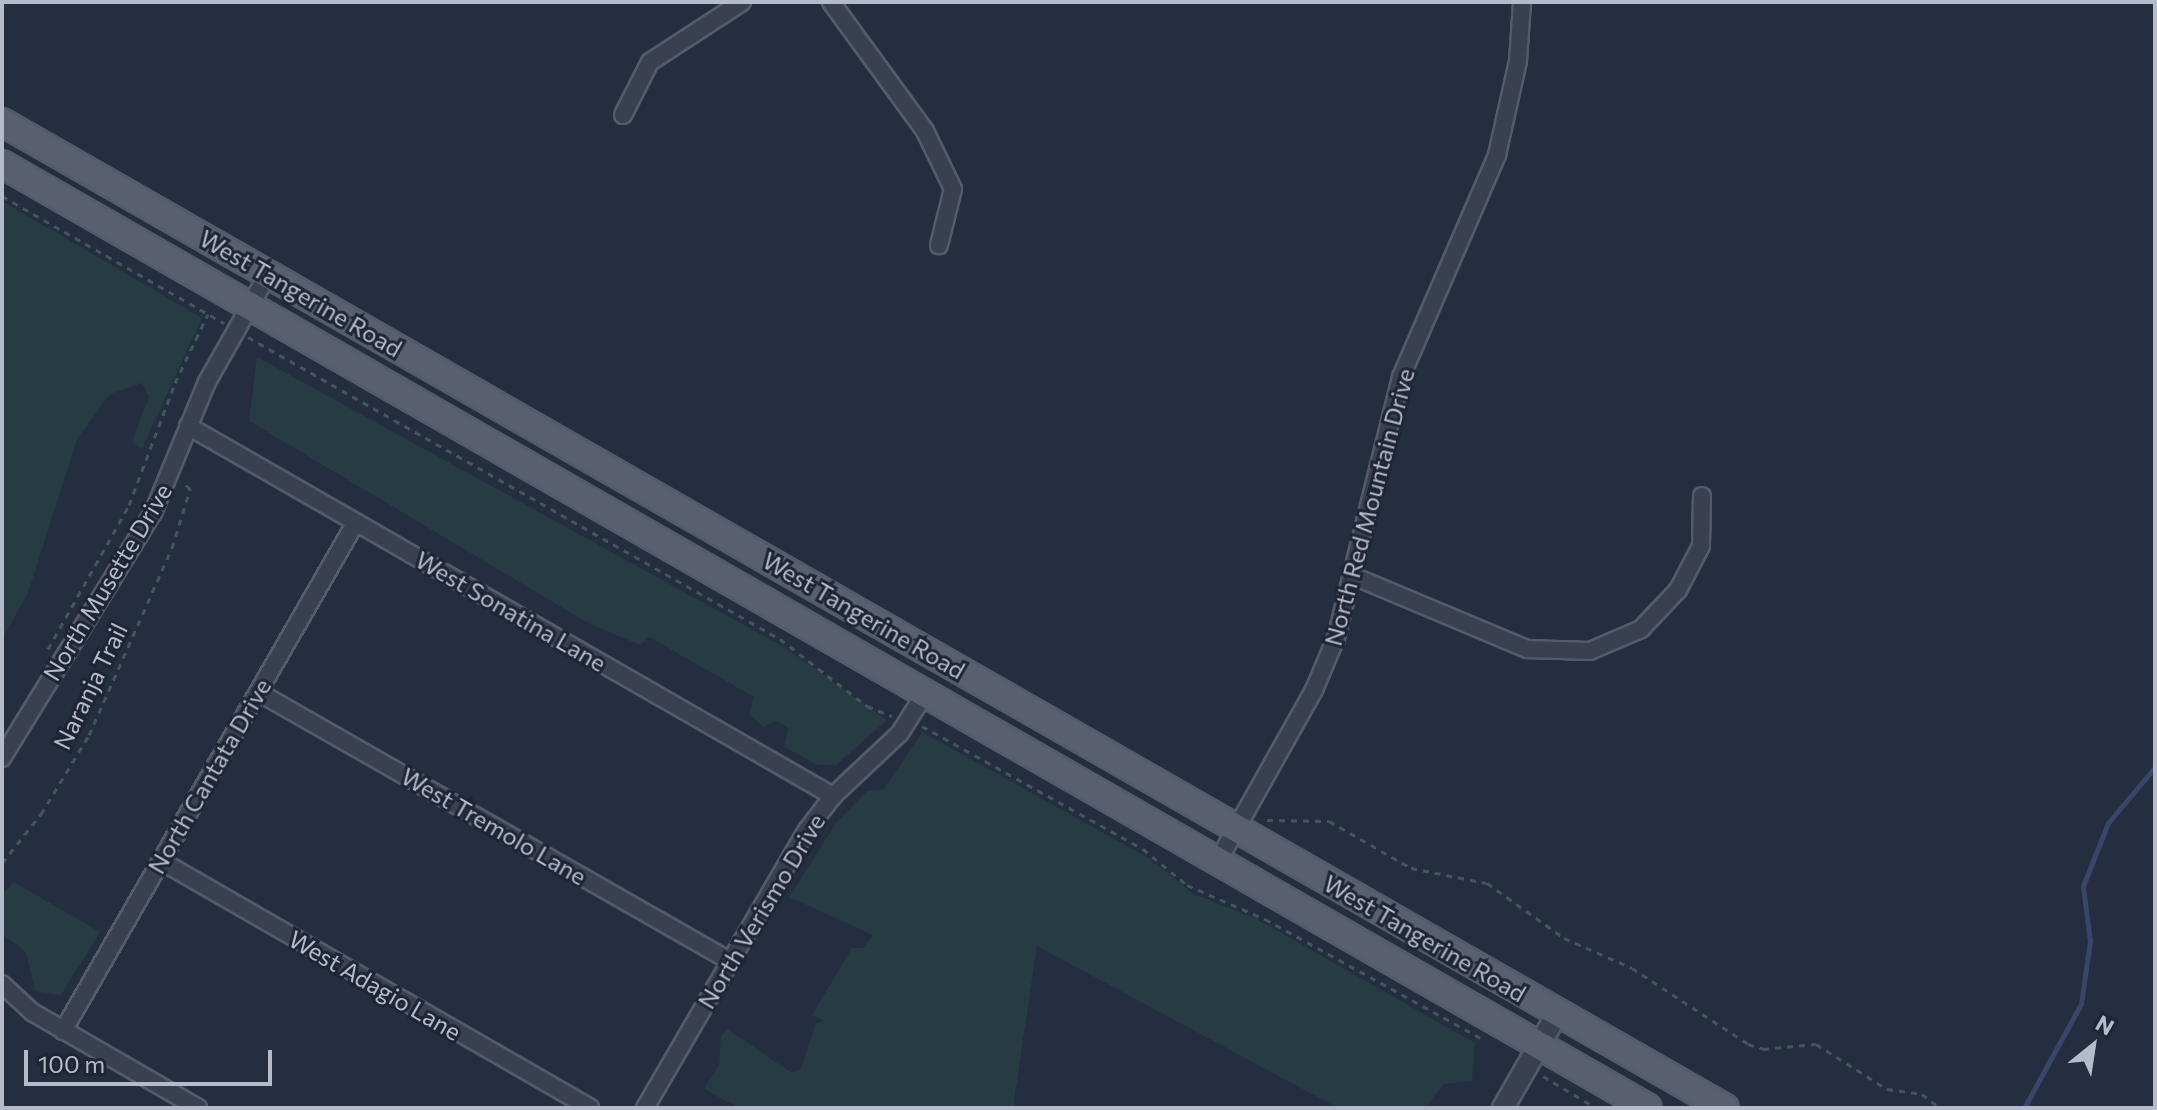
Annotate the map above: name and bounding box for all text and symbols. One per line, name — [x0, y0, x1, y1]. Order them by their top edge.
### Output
street label: West Tangerine Road — [195, 223, 407, 363]
street label: North Red Mountain Drive — [1318, 365, 1420, 649]
street label: North Musette Drive — [37, 478, 177, 686]
street label: West Sonatina Lane — [411, 545, 611, 677]
street label: West Tangerine Road — [758, 545, 970, 685]
street label: Naranja Trail — [47, 618, 133, 754]
street label: North Cantata Drive — [141, 673, 277, 879]
street label: West Tremolo Lane — [396, 761, 592, 891]
street label: North Verismo Drive — [691, 808, 831, 1014]
street label: West Tangerine Road — [1319, 868, 1531, 1008]
street label: West Adagio Lane — [284, 924, 466, 1046]
north arrow — [2053, 1006, 2133, 1086]
text: N — [2091, 1009, 2119, 1041]
scale bar — [28, 1034, 276, 1084]
text: 100 m — [38, 1049, 105, 1078]

